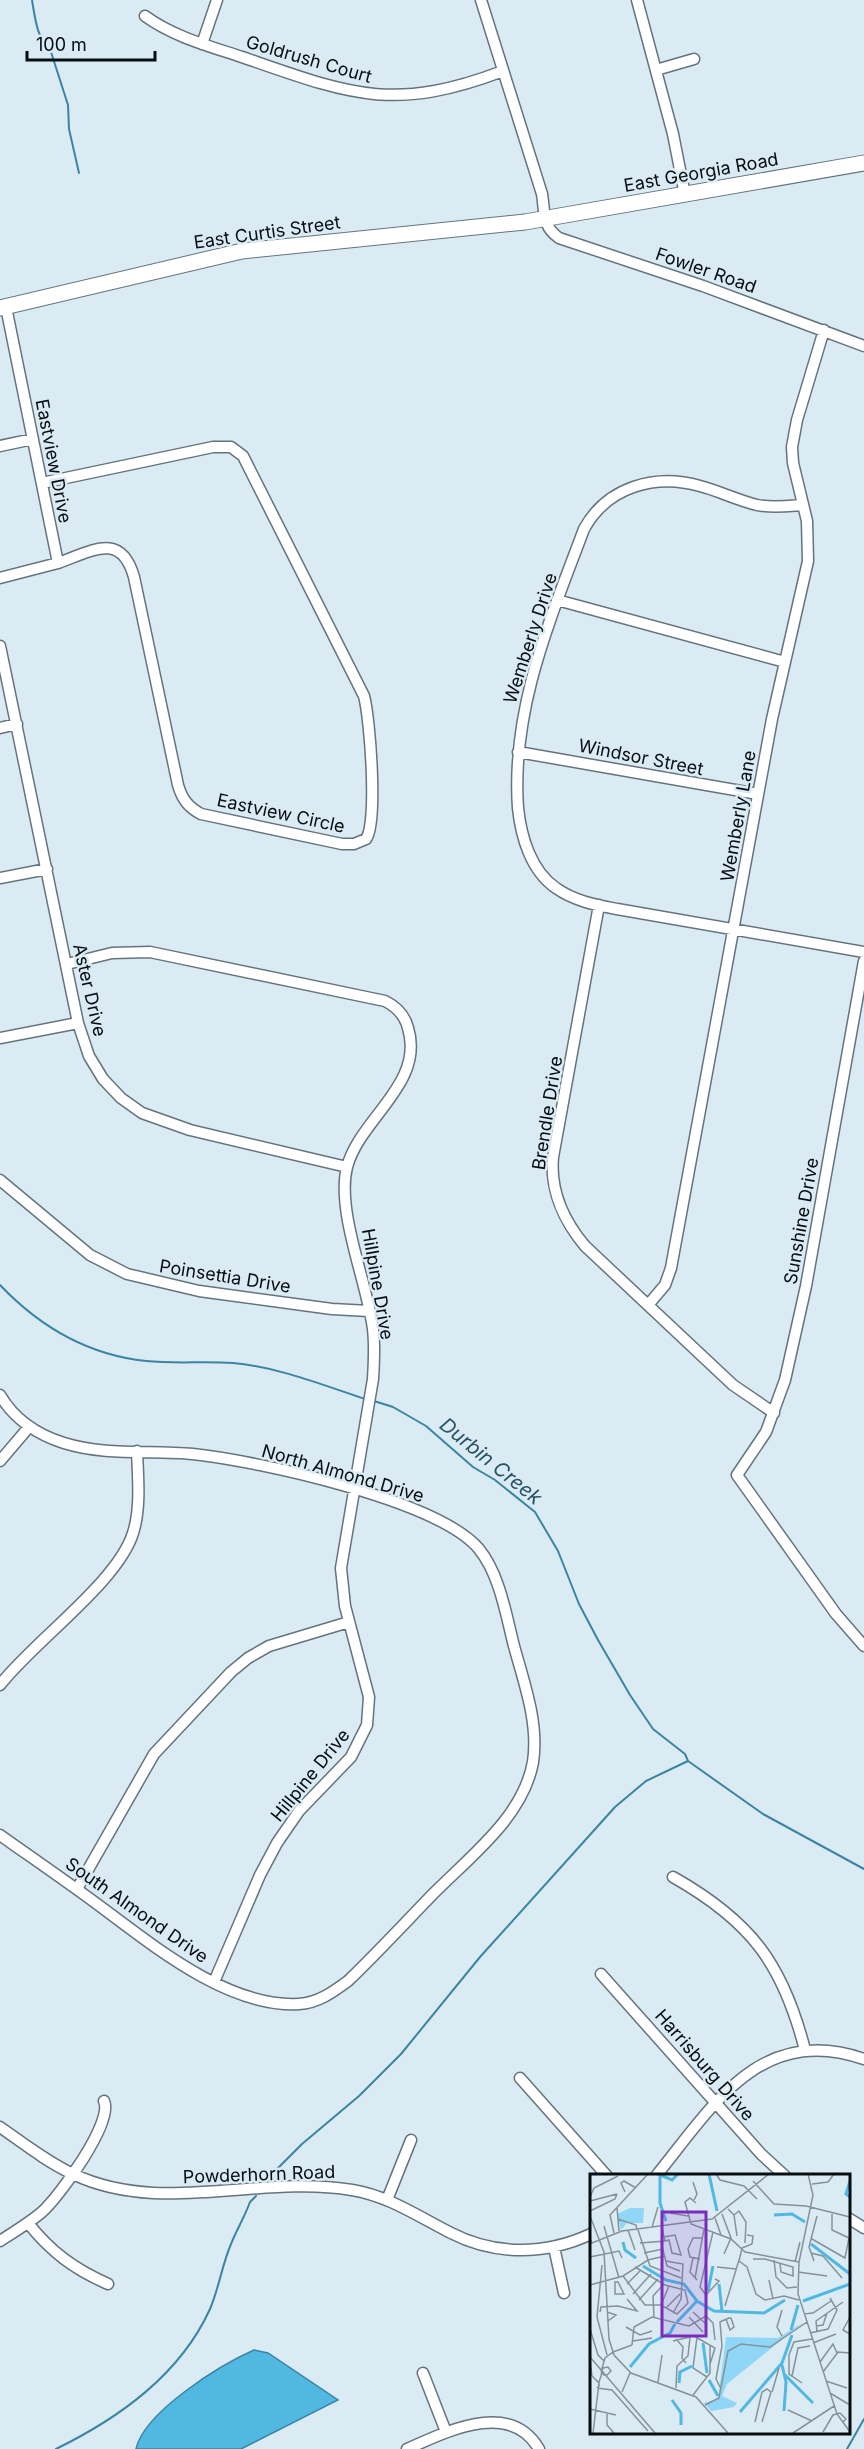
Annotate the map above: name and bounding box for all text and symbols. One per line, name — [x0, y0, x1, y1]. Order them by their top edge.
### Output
scale bar — [27, 24, 154, 62]
street label: Goldrush Court — [244, 31, 374, 87]
text: 100 m — [36, 34, 87, 55]
street label: East Georgia Road — [622, 148, 780, 196]
street label: East Curtis Street — [192, 211, 342, 253]
street label: Fowler Road — [653, 243, 759, 297]
street label: Eastview Drive — [32, 397, 76, 525]
street label: Wemberly Drive — [499, 570, 561, 706]
street label: Windsor Street — [577, 735, 705, 779]
street label: Wemberly Lane — [716, 749, 760, 883]
street label: Eastview Circle — [215, 789, 347, 837]
street label: Aster Drive — [69, 942, 111, 1038]
street label: Brendle Drive — [528, 1055, 566, 1171]
street label: Sunshine Drive — [780, 1156, 822, 1286]
street label: Hillpine Drive — [358, 1227, 398, 1341]
street label: Poinsettia Drive — [158, 1255, 292, 1297]
water label: Durbin Creek — [435, 1412, 548, 1510]
street label: North Almond Drive — [259, 1440, 427, 1506]
street label: Hillpine Drive — [266, 1725, 354, 1825]
street label: South Almond Drive — [62, 1853, 212, 1967]
street label: Harrisburg Drive — [651, 2005, 759, 2125]
street label: Powderhorn Road — [182, 2161, 336, 2187]
inset map — [590, 2174, 849, 2434]

